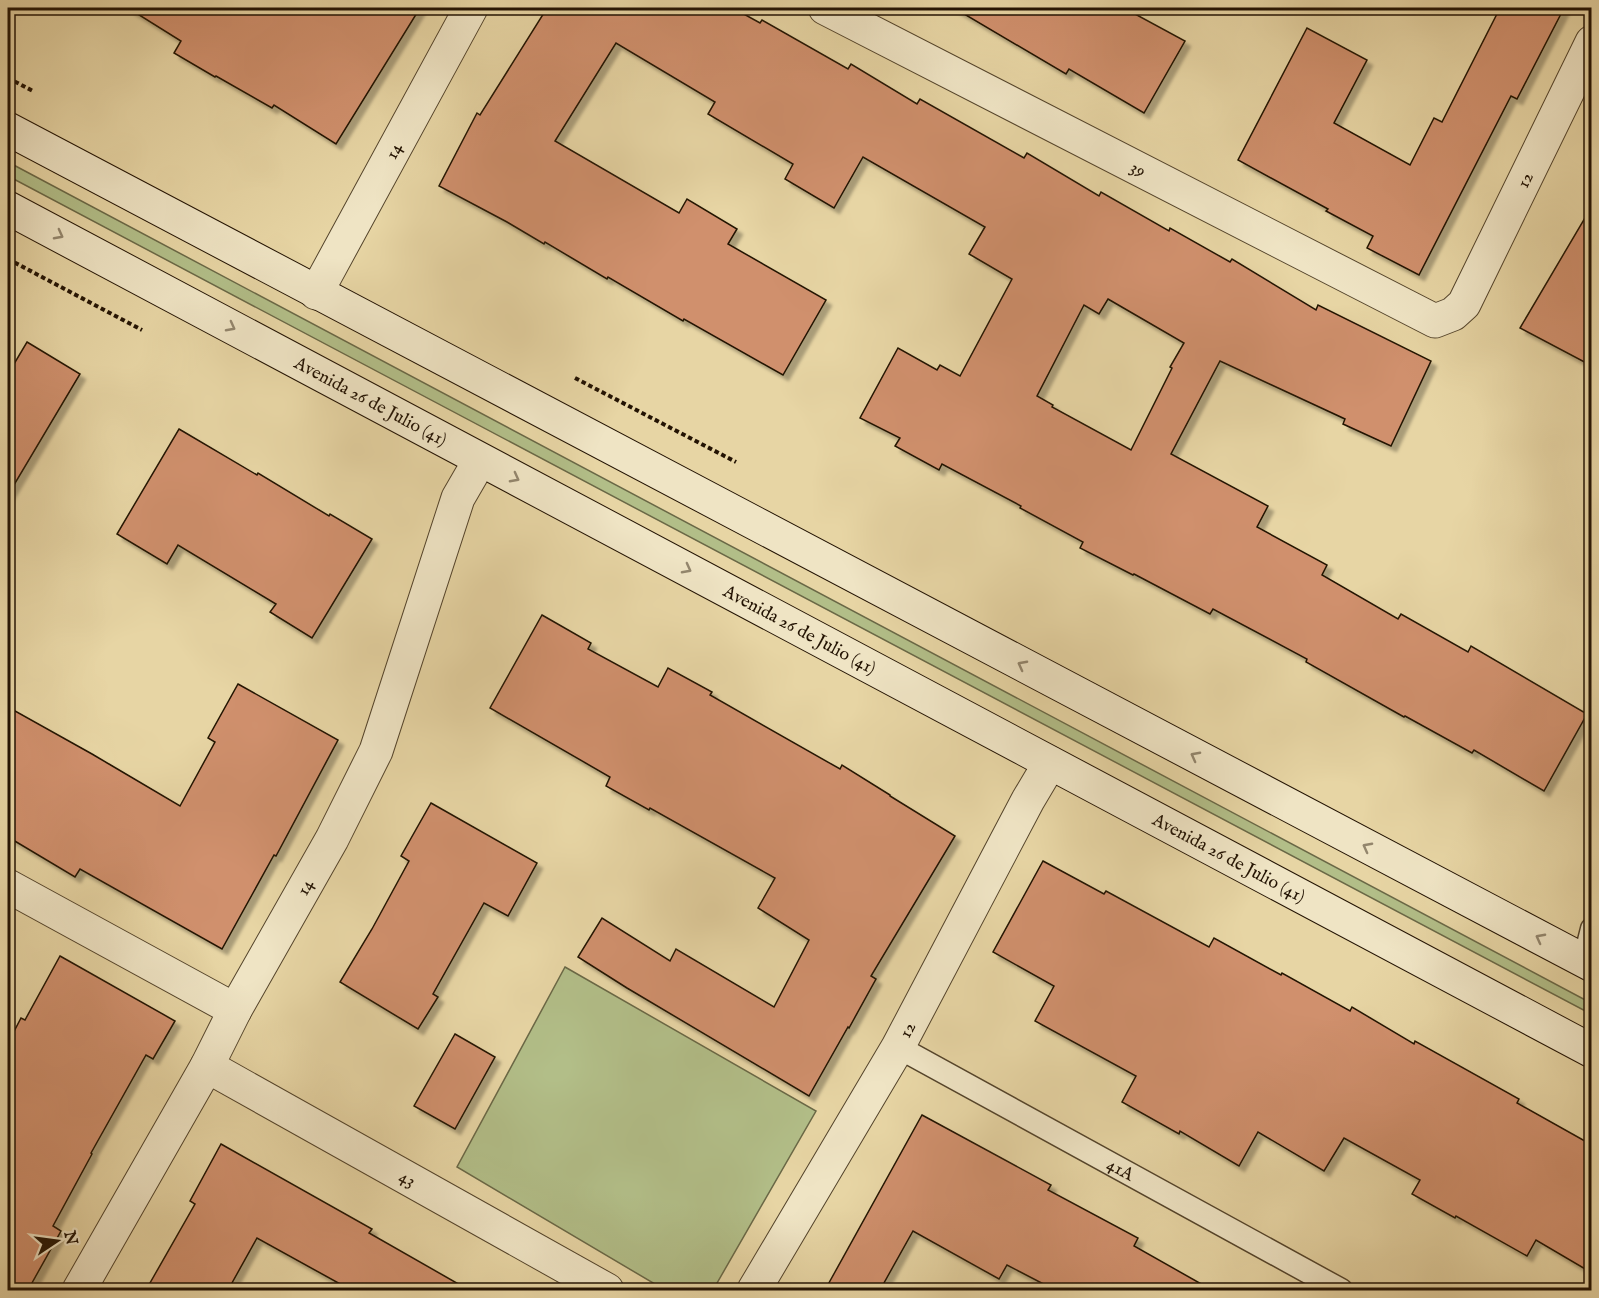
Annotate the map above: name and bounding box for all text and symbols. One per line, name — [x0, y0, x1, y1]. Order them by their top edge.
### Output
street label: 14 — [381, 139, 409, 164]
street label: 39 — [1126, 156, 1149, 184]
street label: 12 — [1512, 169, 1540, 192]
one-way arrow — [53, 228, 63, 239]
one-way arrow — [225, 320, 235, 331]
street label: Avenida 26 de Julio (41) — [289, 352, 450, 452]
one-way arrow — [508, 471, 519, 482]
one-way arrow — [680, 562, 691, 573]
street label: Avenida 26 de Julio (41) — [718, 580, 879, 681]
one-way arrow — [1018, 661, 1029, 672]
one-way arrow — [1191, 752, 1201, 763]
street label: Avenida 26 de Julio (41) — [1147, 809, 1308, 909]
one-way arrow — [1363, 843, 1374, 854]
street label: 14 — [292, 875, 320, 900]
one-way arrow — [1535, 934, 1546, 945]
street label: 12 — [895, 1018, 922, 1042]
street label: 41A — [1102, 1154, 1138, 1188]
street label: 43 — [395, 1166, 419, 1194]
north arrow — [27, 1211, 87, 1271]
text: N — [58, 1228, 81, 1247]

